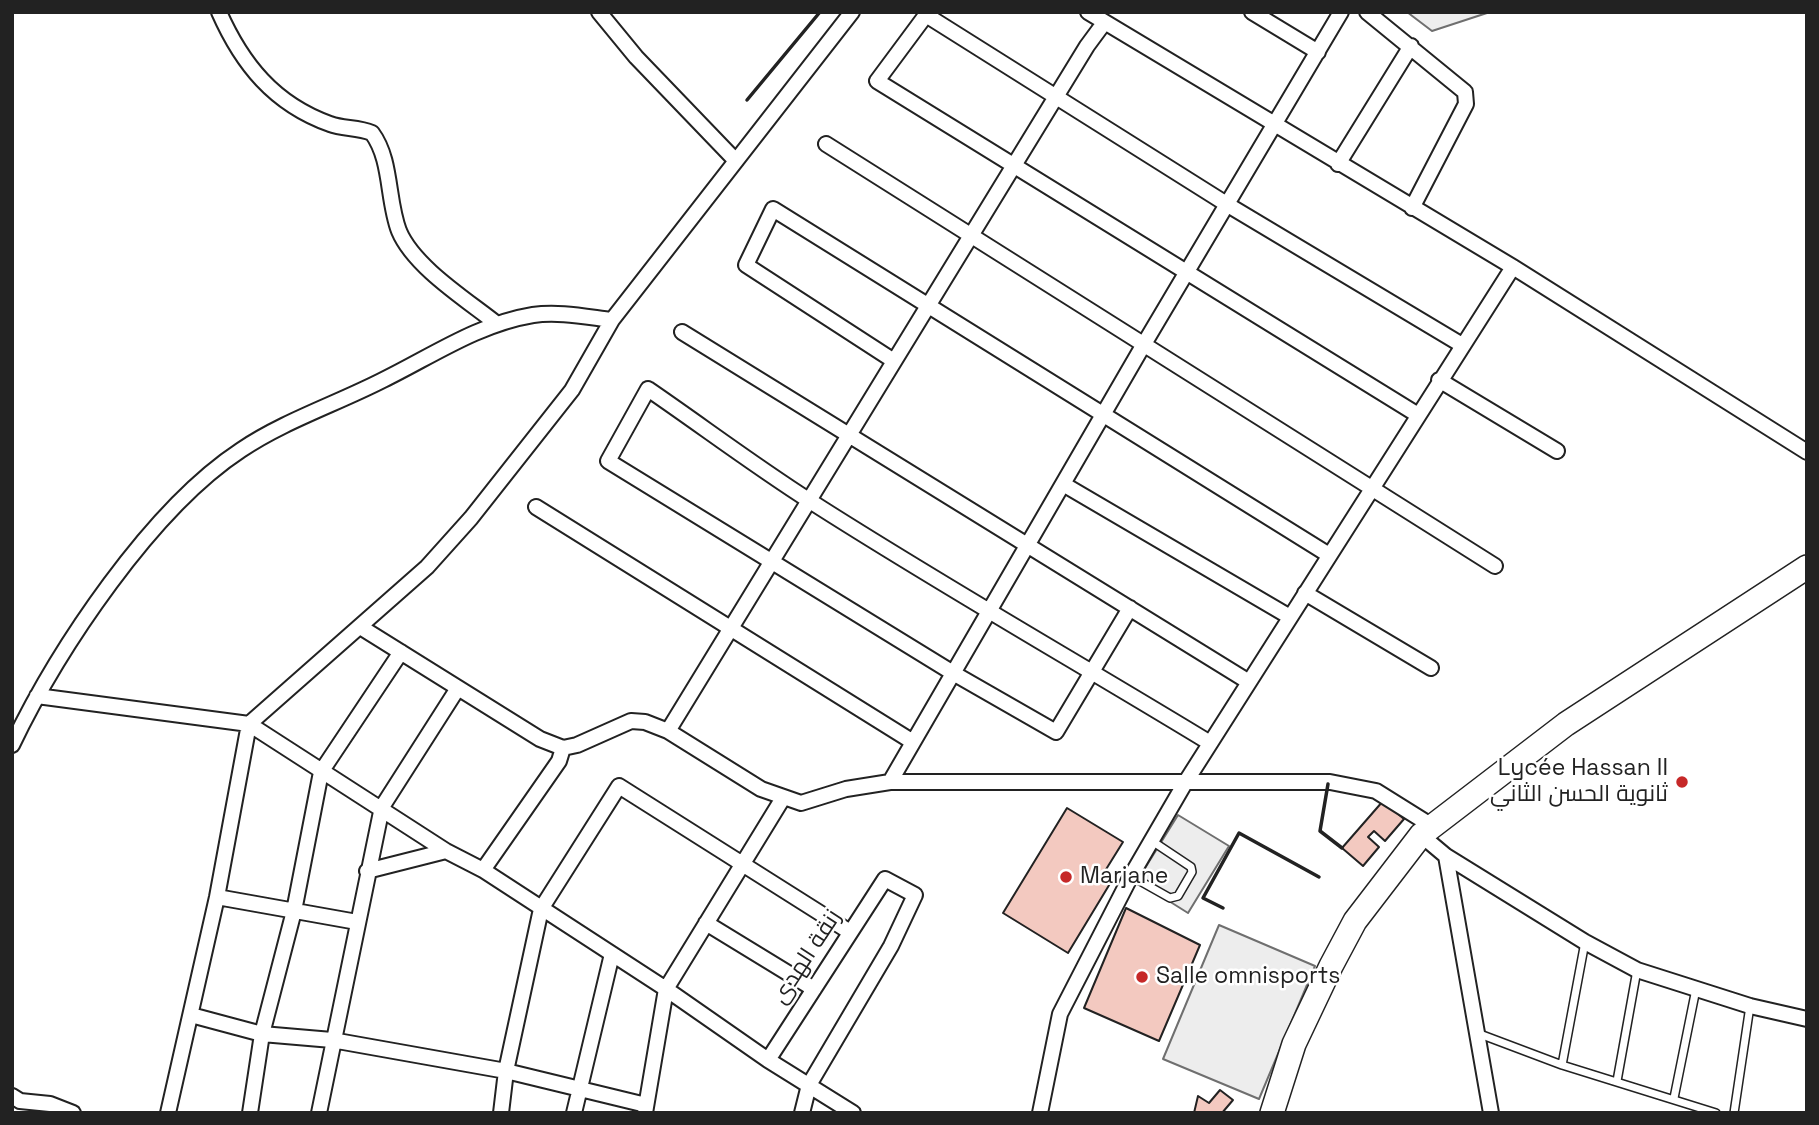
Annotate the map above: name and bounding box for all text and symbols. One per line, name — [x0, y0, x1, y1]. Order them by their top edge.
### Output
place label: Lycée Hassan II ثانوية الحسن الثاني — [1490, 755, 1668, 809]
marker: Lycée Hassan II ثانوية الحسن الثاني — [1674, 774, 1690, 790]
place label: Marjane — [1080, 863, 1168, 891]
marker: Marjane — [1058, 869, 1074, 885]
street label: زنقة الهدى — [766, 905, 848, 1009]
place label: Salle omnisports — [1156, 963, 1340, 991]
marker: Salle omnisports — [1134, 969, 1150, 985]

